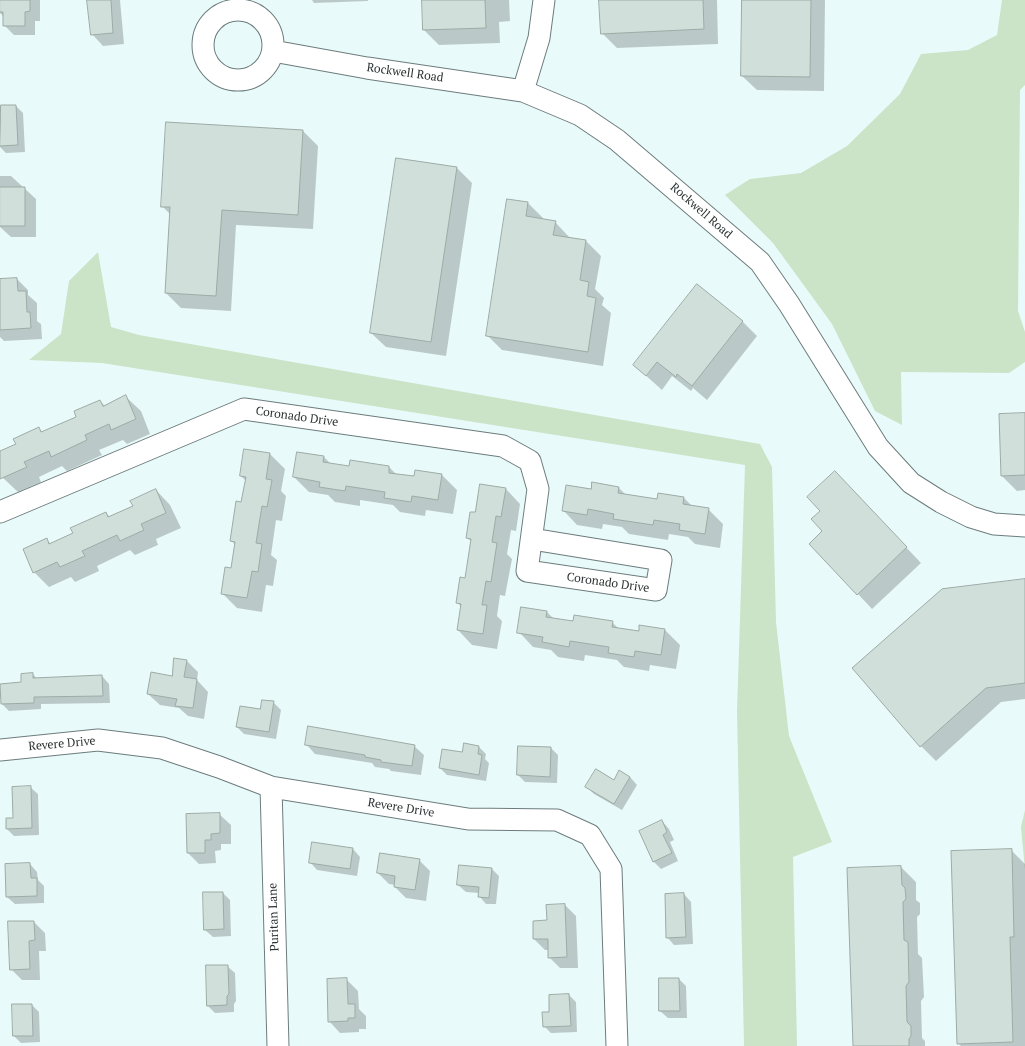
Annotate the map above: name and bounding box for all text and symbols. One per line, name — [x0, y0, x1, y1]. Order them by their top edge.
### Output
street label: Rockwell Road — [366, 60, 444, 86]
street label: Rockwell Road — [667, 180, 735, 242]
street label: Coronado Drive — [255, 404, 339, 430]
street label: Coronado Drive — [566, 570, 650, 596]
street label: Revere Drive — [28, 734, 96, 754]
street label: Revere Drive — [367, 796, 435, 820]
street label: Puritan Lane — [266, 882, 282, 952]

